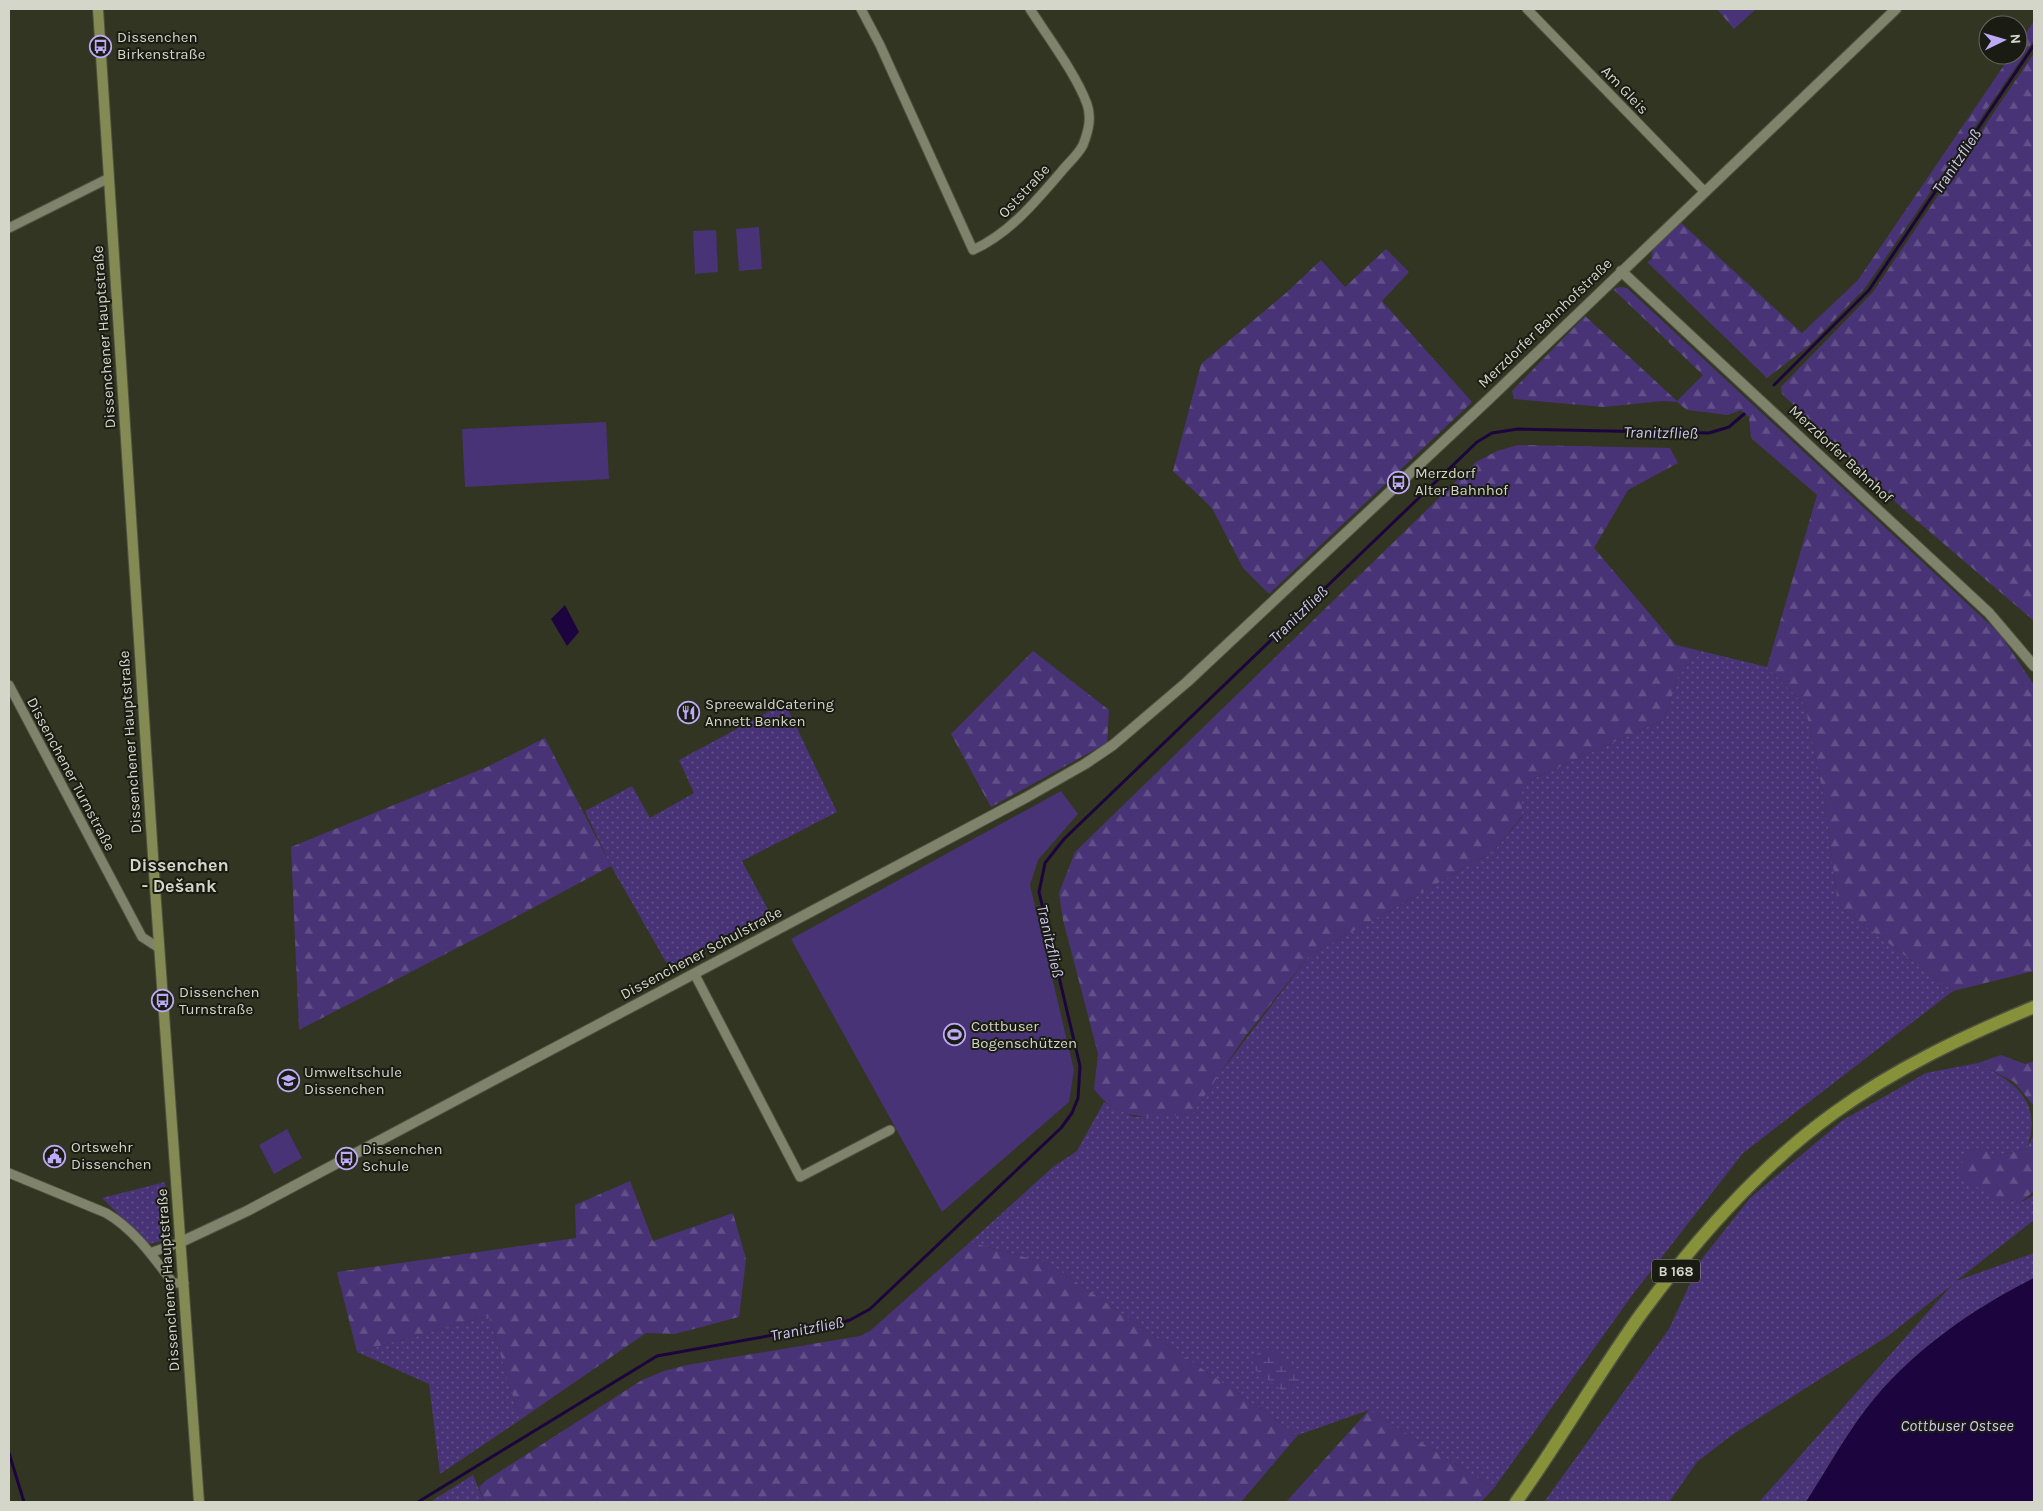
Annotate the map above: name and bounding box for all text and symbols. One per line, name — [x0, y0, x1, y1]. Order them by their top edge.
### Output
north arrow — [1978, 15, 2028, 65]
place label: Dissenchen Birkenstraße — [117, 28, 206, 63]
text: N — [2007, 33, 2024, 45]
bus stop icon: Dissenchen Birkenstraße — [89, 34, 113, 58]
street label: Am Gleis — [1598, 62, 1652, 118]
water label: Tranitzfließ — [1928, 125, 1985, 198]
street label: Oststraße — [994, 160, 1054, 222]
street label: Dissenchener Hauptstraße — [89, 245, 119, 429]
street label: Merzdorfer Bahnhofstraße — [1474, 254, 1616, 392]
street label: Merzdorfer Bahnhof — [1785, 401, 1897, 507]
water label: Tranitzfließ — [1624, 422, 1698, 443]
place label: Merzdorf Alter Bahnhof — [1415, 464, 1509, 499]
bus stop icon: Merzdorf Alter Bahnhof — [1387, 470, 1411, 494]
water label: Tranitzfließ — [1265, 582, 1332, 647]
street label: Dissenchener Hauptstraße — [115, 650, 145, 834]
street label: Dissenchener Turnstraße — [23, 694, 119, 854]
place label: SpreewaldCatering Annett Benken — [705, 695, 835, 730]
restaurant icon: SpreewaldCatering Annett Benken — [677, 701, 701, 725]
district label: Dissenchen - Dešank — [129, 854, 229, 897]
street label: Dissenchener Schulstraße — [617, 903, 785, 1003]
water label: Tranitzfließ — [1033, 903, 1068, 980]
place label: Dissenchen Turnstraße — [179, 983, 259, 1018]
bus stop icon: Dissenchen Turnstraße — [151, 989, 175, 1013]
place label: Cottbuser Bogenschützen — [971, 1017, 1077, 1052]
sports icon: Cottbuser Bogenschützen — [943, 1023, 967, 1047]
place label: Umweltschule Dissenchen — [304, 1063, 402, 1098]
school or university icon: Umweltschule Dissenchen — [276, 1069, 300, 1093]
place label: Ortswehr Dissenchen — [71, 1138, 151, 1173]
place label: Dissenchen Schule — [362, 1140, 442, 1175]
public building icon: Ortswehr Dissenchen — [43, 1144, 67, 1168]
bus stop icon: Dissenchen Schule — [334, 1146, 358, 1170]
street label: Dissenchener Hauptstraße — [153, 1188, 183, 1372]
road number: B 168 — [1652, 1260, 1700, 1282]
water label: Tranitzfließ — [769, 1312, 846, 1345]
water label: Cottbuser Ostsee — [1900, 1416, 2014, 1435]

